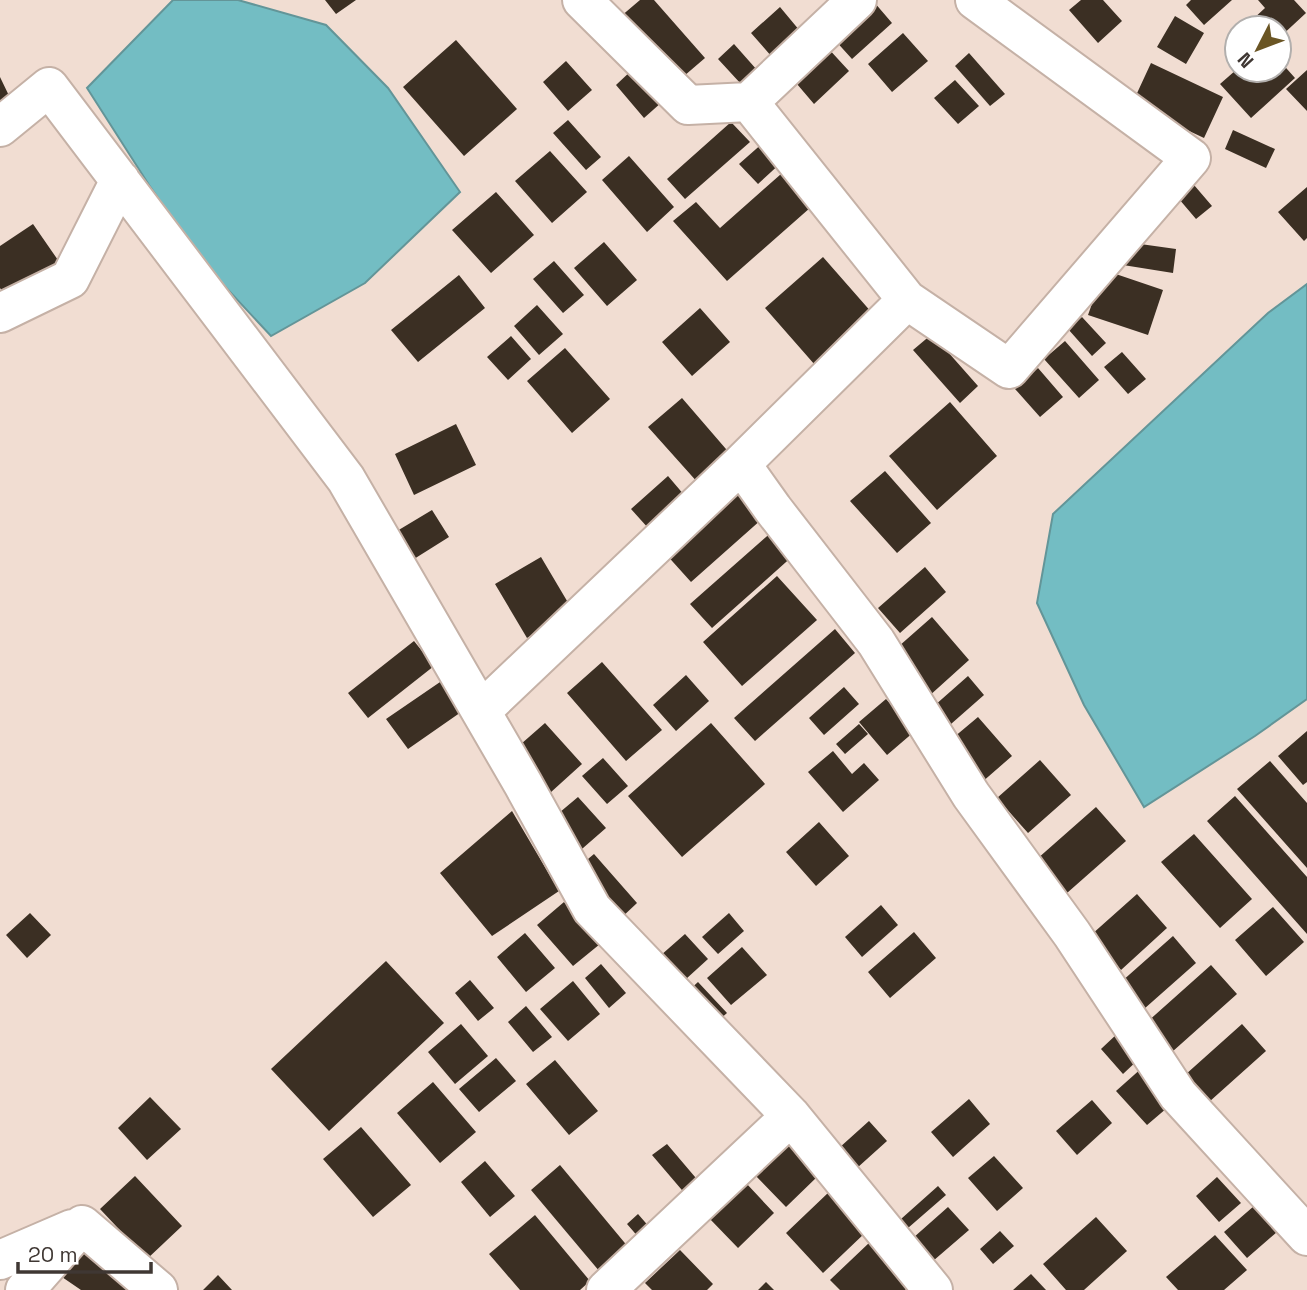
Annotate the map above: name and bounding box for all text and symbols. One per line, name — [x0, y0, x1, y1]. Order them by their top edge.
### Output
north arrow — [1223, 14, 1293, 84]
text: N — [1232, 47, 1259, 73]
scale bar — [18, 1230, 150, 1274]
text: 20 m — [28, 1241, 78, 1268]

